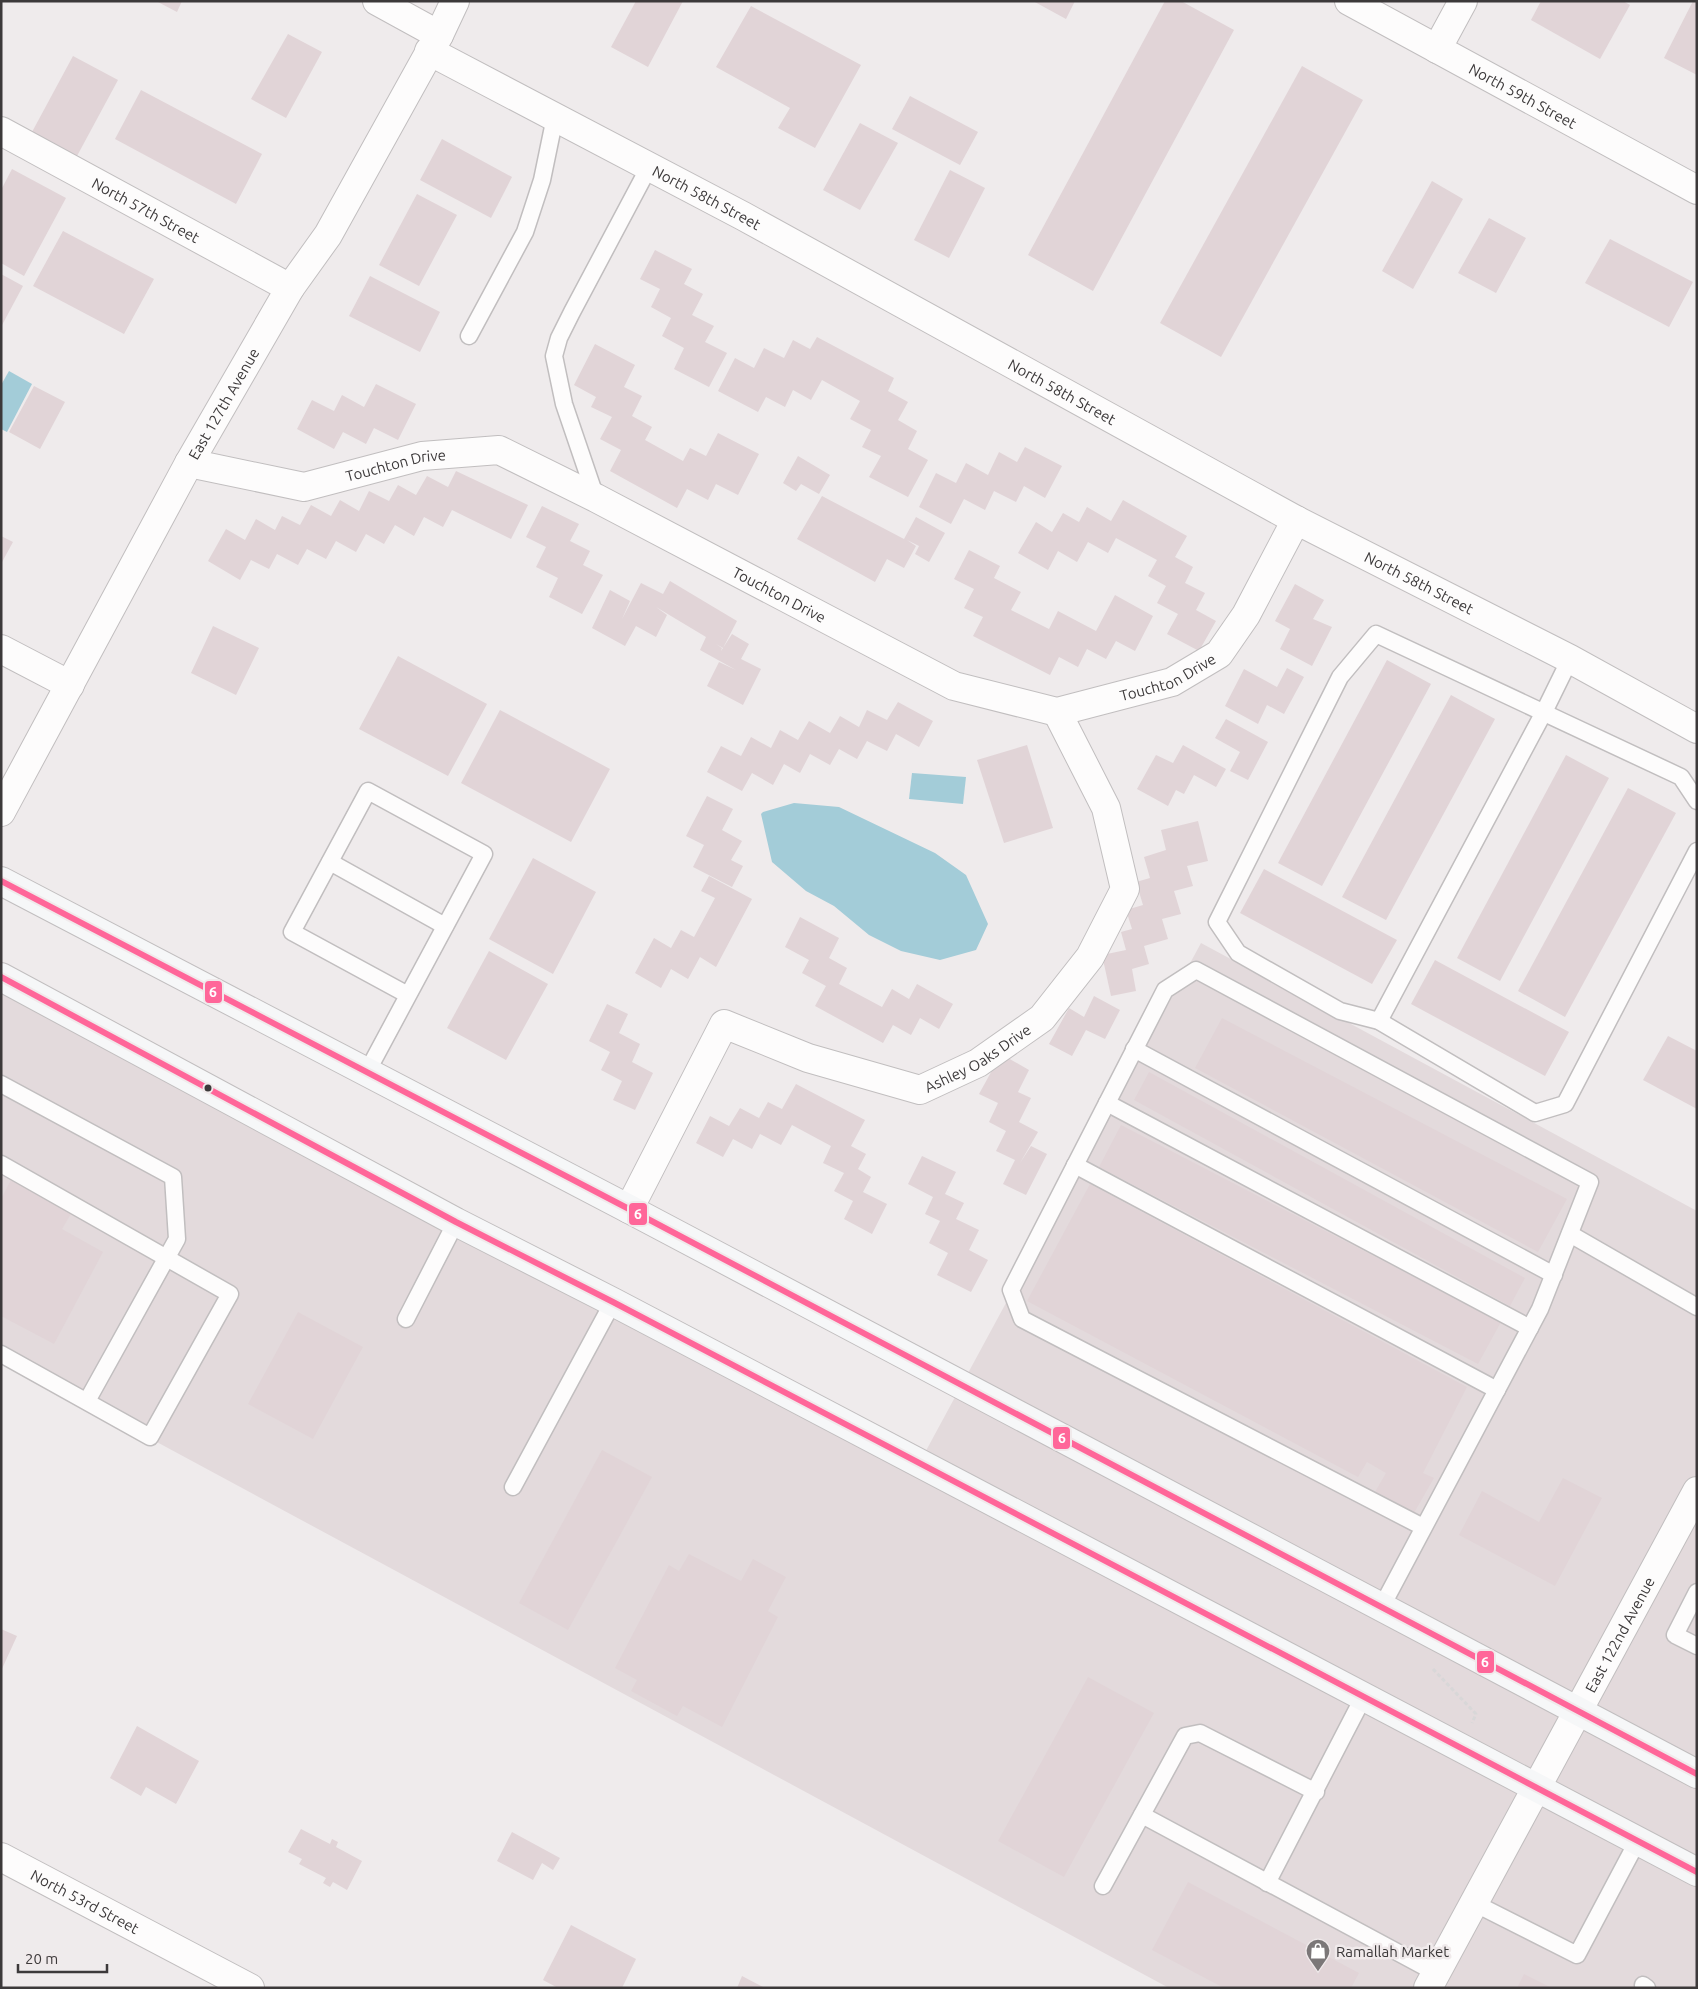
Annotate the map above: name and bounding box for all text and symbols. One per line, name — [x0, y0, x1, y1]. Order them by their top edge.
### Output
street label: North 59th Street — [1466, 59, 1580, 132]
street label: North 58th Street — [650, 162, 764, 233]
street label: North 57th Street — [89, 174, 203, 246]
street label: East 127th Avenue — [184, 345, 262, 462]
street label: North 58th Street — [1006, 355, 1119, 428]
street label: Touchton Drive — [344, 446, 446, 484]
street label: North 58th Street — [1362, 548, 1477, 617]
street label: Touchton Drive — [730, 563, 829, 626]
street label: Touchton Drive — [1118, 650, 1218, 704]
line badge: 6 — [204, 980, 223, 1004]
text: 6 — [209, 984, 217, 1000]
street label: Ashley Oaks Drive — [922, 1020, 1034, 1095]
unlabelled marker — [203, 1083, 213, 1093]
line badge: 6 — [628, 1202, 648, 1226]
text: 6 — [634, 1206, 642, 1222]
line badge: 6 — [1052, 1426, 1071, 1450]
text: 6 — [1058, 1430, 1066, 1446]
street label: East 122nd Avenue — [1581, 1574, 1657, 1695]
line badge: 6 — [1476, 1650, 1495, 1674]
text: 6 — [1481, 1654, 1489, 1670]
street label: North 53rd Street — [28, 1866, 142, 1937]
shop icon: Ramallah Market — [1305, 1938, 1331, 1972]
scale bar — [18, 1942, 106, 1974]
place label: Ramallah Market — [1336, 1943, 1449, 1960]
text: 20 m — [25, 1950, 58, 1967]

